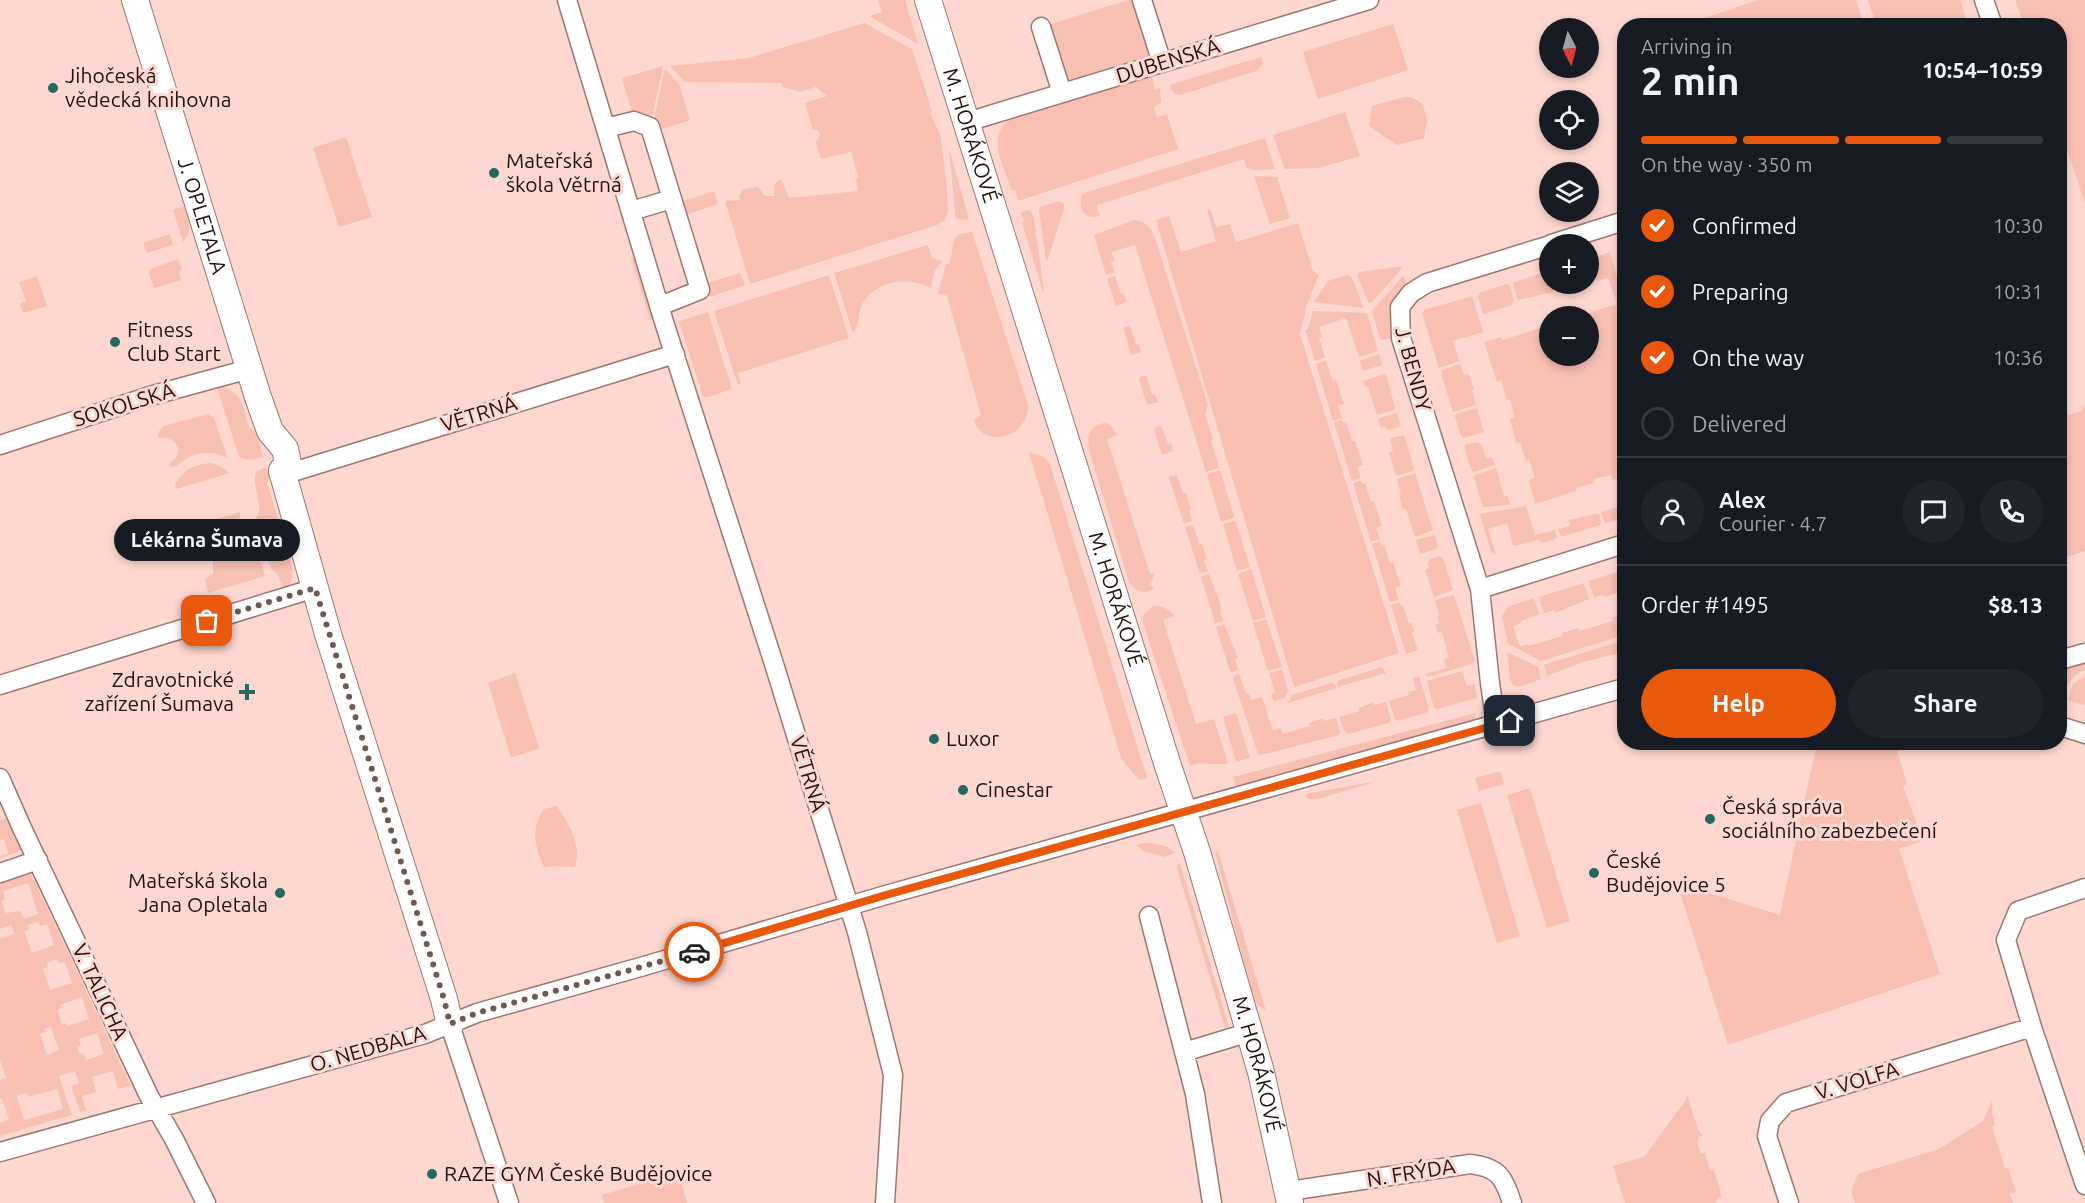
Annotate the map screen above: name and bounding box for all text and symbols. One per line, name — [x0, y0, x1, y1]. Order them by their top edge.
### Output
north arrow — [1539, 18, 1599, 78]
map controls — [1539, 18, 1599, 366]
street label: DUBENSKÁ — [1113, 33, 1223, 87]
text: Arriving in — [1641, 35, 1732, 58]
text: 10:54–10:59 — [1922, 57, 2043, 82]
text: 2 min — [1641, 59, 1740, 102]
place label: Jihočeská vědecká knihovna — [65, 63, 232, 111]
street label: M. HORÁKOVÉ — [939, 65, 1004, 206]
marker: Jihočeská vědecká knihovna — [46, 81, 60, 95]
button: locate — [1539, 90, 1599, 150]
place label: Mateřská škola Větrná — [506, 148, 622, 196]
text: On the way · 350 m — [1641, 153, 1813, 176]
street label: J. OPLETALA — [174, 154, 232, 277]
button: layers — [1539, 162, 1599, 222]
marker: Mateřská škola Větrná — [487, 166, 501, 180]
icon: check — [1641, 209, 1674, 242]
text: Confirmed — [1692, 213, 1797, 238]
text: 10:30 — [1993, 214, 2043, 237]
button: + — [1539, 234, 1599, 294]
icon: check — [1641, 275, 1674, 308]
text: Preparing — [1692, 279, 1789, 304]
text: 10:31 — [1993, 280, 2043, 303]
button: − — [1539, 306, 1599, 366]
place label: Fitness Club Start — [127, 317, 221, 365]
street label: J. BENDY — [1391, 324, 1437, 414]
marker: Fitness Club Start — [108, 335, 122, 349]
icon: check — [1641, 341, 1674, 374]
text: On the way — [1692, 345, 1804, 370]
text: 10:36 — [1993, 346, 2043, 369]
street label: SOKOLSKÁ — [70, 377, 178, 431]
street label: VĚTRNÁ — [438, 390, 520, 436]
text: Delivered — [1692, 411, 1787, 436]
button: person — [1641, 480, 1704, 543]
button: chat — [1902, 480, 1965, 543]
button: phone — [1980, 480, 2043, 543]
text: Alex — [1719, 487, 1766, 512]
text: Courier · 4.7 — [1719, 512, 1827, 535]
callout: Lékárna Šumava — [114, 519, 300, 561]
text: Lékárna Šumava — [131, 528, 283, 551]
street label: M. HORÁKOVÉ — [1084, 529, 1149, 669]
text: Order #1495 — [1641, 592, 1769, 617]
text: $8.13 — [1988, 592, 2043, 617]
pin — [181, 595, 232, 646]
icon: bag — [190, 604, 223, 637]
place label: Zdravotnické zařízení Šumava — [85, 667, 234, 715]
button: Help — [1641, 669, 1836, 738]
button: Share — [1848, 669, 2043, 738]
marker: Zdravotnické zařízení Šumava — [238, 683, 256, 701]
pin — [1484, 695, 1535, 746]
icon: home — [1493, 704, 1526, 737]
place label: Luxor — [946, 726, 999, 750]
marker: Luxor — [927, 732, 941, 746]
street label: VĚTRNÁ — [786, 733, 832, 815]
place label: Cinestar — [975, 777, 1053, 801]
marker: Cinestar — [956, 783, 970, 797]
place label: Česká správa sociálního zabezbečení — [1722, 794, 1938, 842]
marker: Česká správa sociálního zabezbečení — [1703, 812, 1717, 826]
place label: České Budějovice 5 — [1606, 848, 1726, 896]
marker: České Budějovice 5 — [1587, 866, 1601, 880]
place label: Mateřská škola Jana Opletala — [128, 868, 268, 916]
marker: Mateřská škola Jana Opletala — [273, 886, 287, 900]
courier — [664, 922, 724, 982]
icon: car — [678, 936, 711, 969]
street label: V. TALICHA — [68, 940, 134, 1044]
street label: M. HORÁKOVÉ — [1228, 993, 1287, 1134]
street label: O. NEDBALA — [307, 1020, 429, 1076]
street label: V. VOLFA — [1812, 1056, 1902, 1104]
street label: N. FRÝDA — [1365, 1153, 1457, 1191]
place label: RAZE GYM České Budějovice — [444, 1161, 713, 1185]
marker: RAZE GYM České Budějovice — [425, 1167, 439, 1181]

